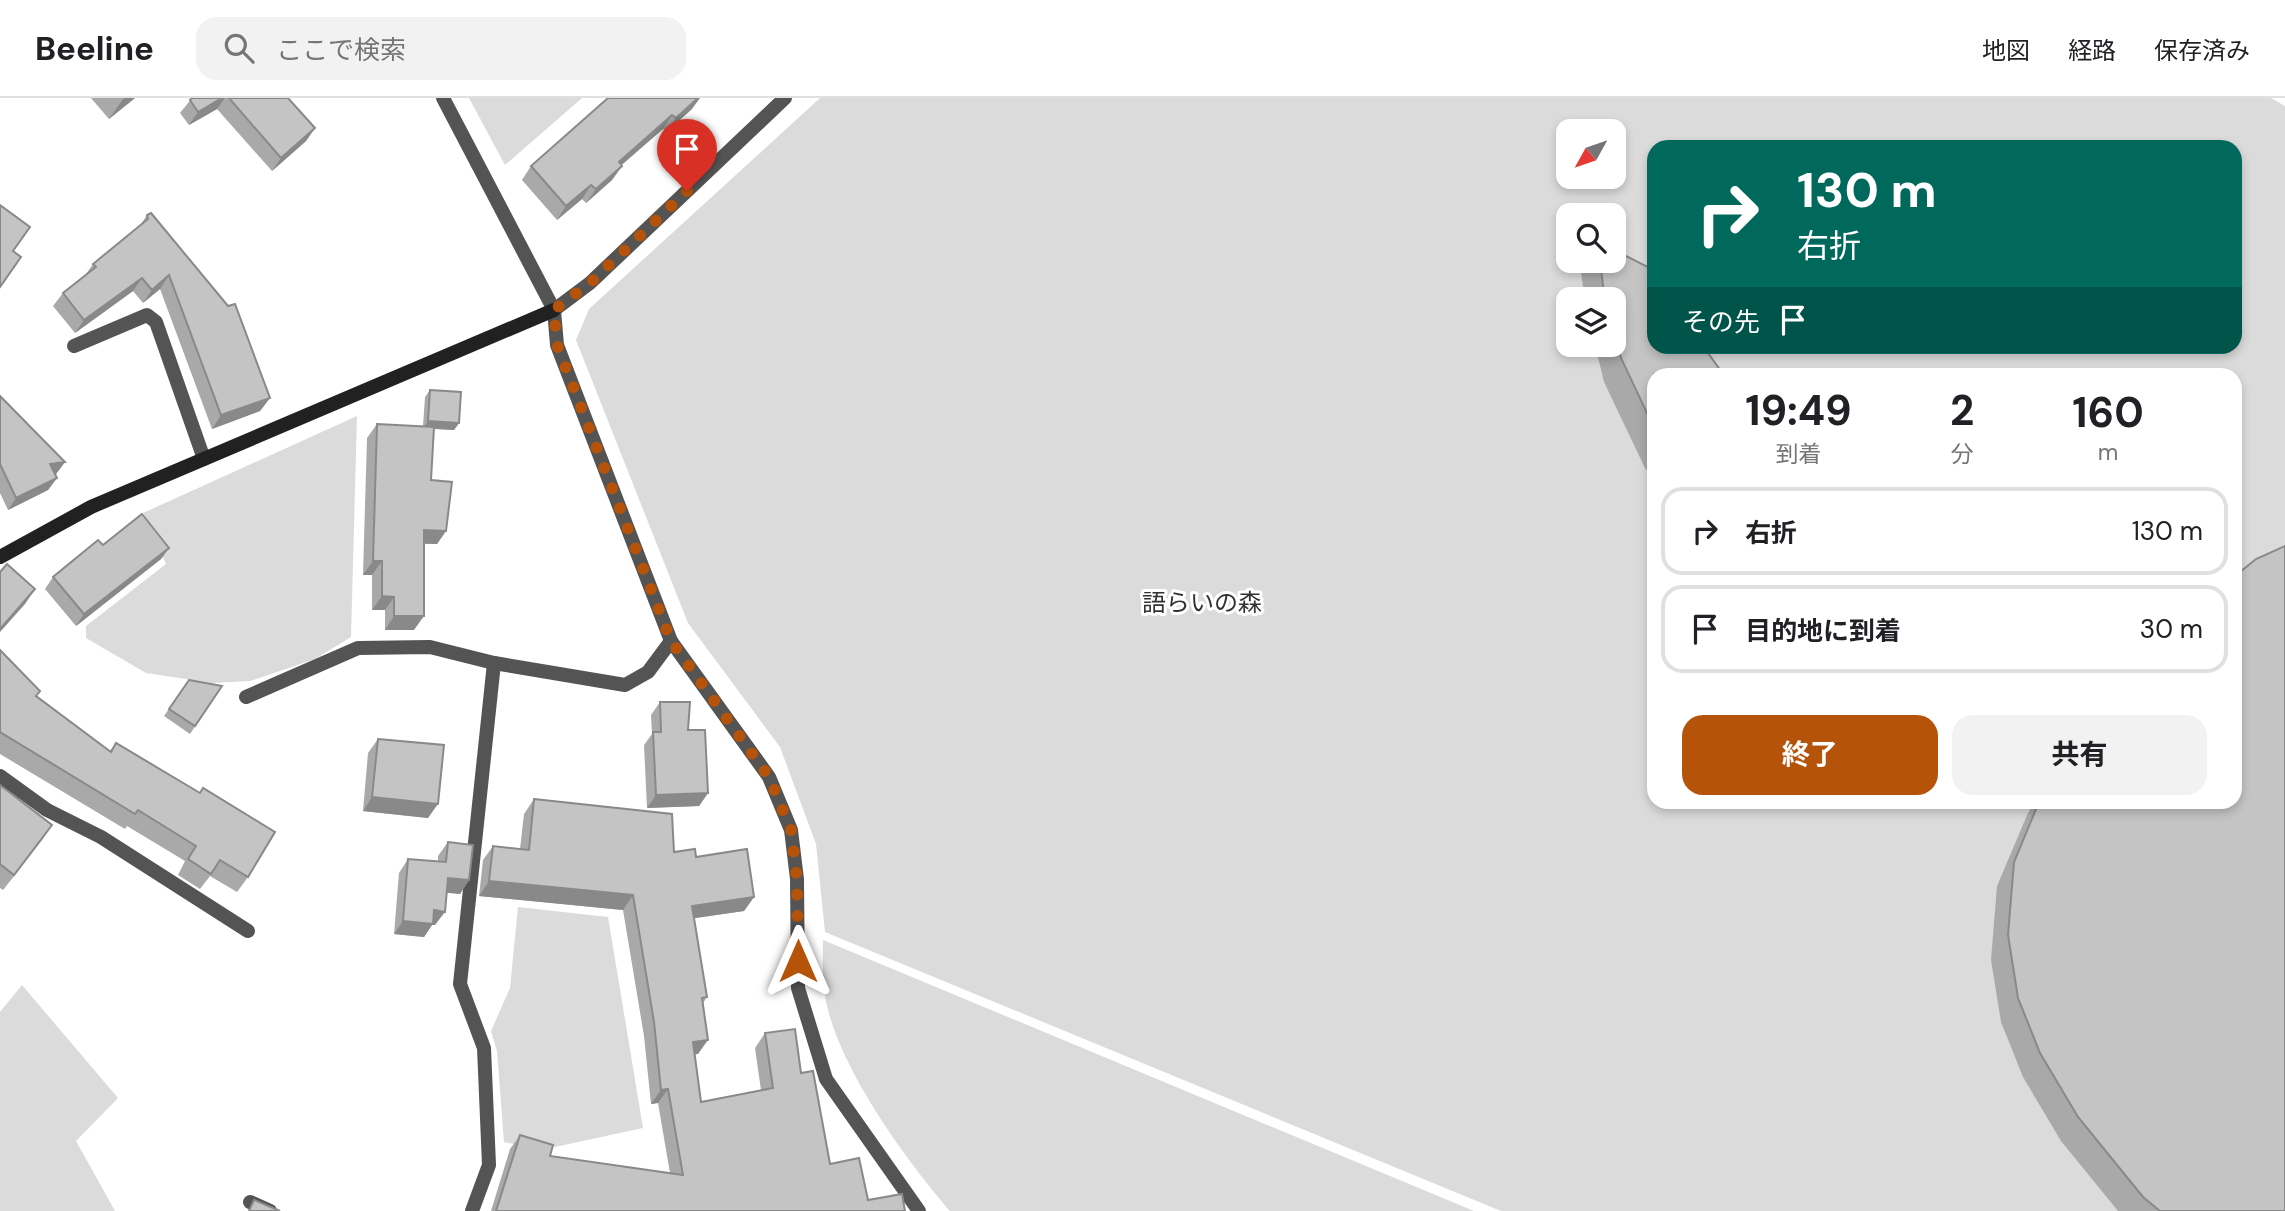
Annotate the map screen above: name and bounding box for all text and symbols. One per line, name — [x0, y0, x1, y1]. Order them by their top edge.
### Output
search box — [196, 17, 686, 80]
text: Beeline — [35, 27, 154, 70]
icon: search — [220, 29, 258, 67]
text: ここで検索 — [276, 33, 406, 67]
text: 地図 — [1982, 35, 2030, 66]
text: 経路 — [2068, 35, 2116, 66]
text: 保存済み — [2154, 35, 2250, 66]
pin — [657, 119, 717, 191]
north arrow — [1556, 119, 1626, 189]
map controls — [1556, 119, 1626, 357]
icon: arrive — [668, 130, 706, 168]
text: 130 m — [1797, 158, 1937, 222]
icon: right — [1682, 168, 1773, 259]
button: search — [1556, 203, 1626, 273]
text: 右折 — [1797, 225, 1861, 267]
button: layers — [1556, 287, 1626, 357]
icon: arrive — [1774, 301, 1812, 339]
text: その先 — [1682, 305, 1760, 339]
text: 19:49 — [1745, 383, 1852, 438]
text: 2 — [1950, 383, 1974, 438]
text: 160 — [2072, 385, 2144, 440]
text: m — [2098, 437, 2118, 467]
text: 到着 — [1775, 439, 1821, 469]
text: 分 — [1951, 439, 1974, 469]
icon: right — [1686, 512, 1724, 550]
text: 130 m — [2132, 514, 2203, 548]
text: 右折 — [1745, 516, 1797, 550]
park label: 語らいの森 — [1142, 587, 1262, 618]
icon: arrive — [1686, 610, 1724, 648]
text: 30 m — [2140, 612, 2203, 646]
text: 目的地に到着 — [1745, 614, 1901, 648]
button: 終了 — [1682, 715, 1938, 795]
button: 共有 — [1952, 715, 2207, 795]
position arrow — [761, 924, 835, 998]

